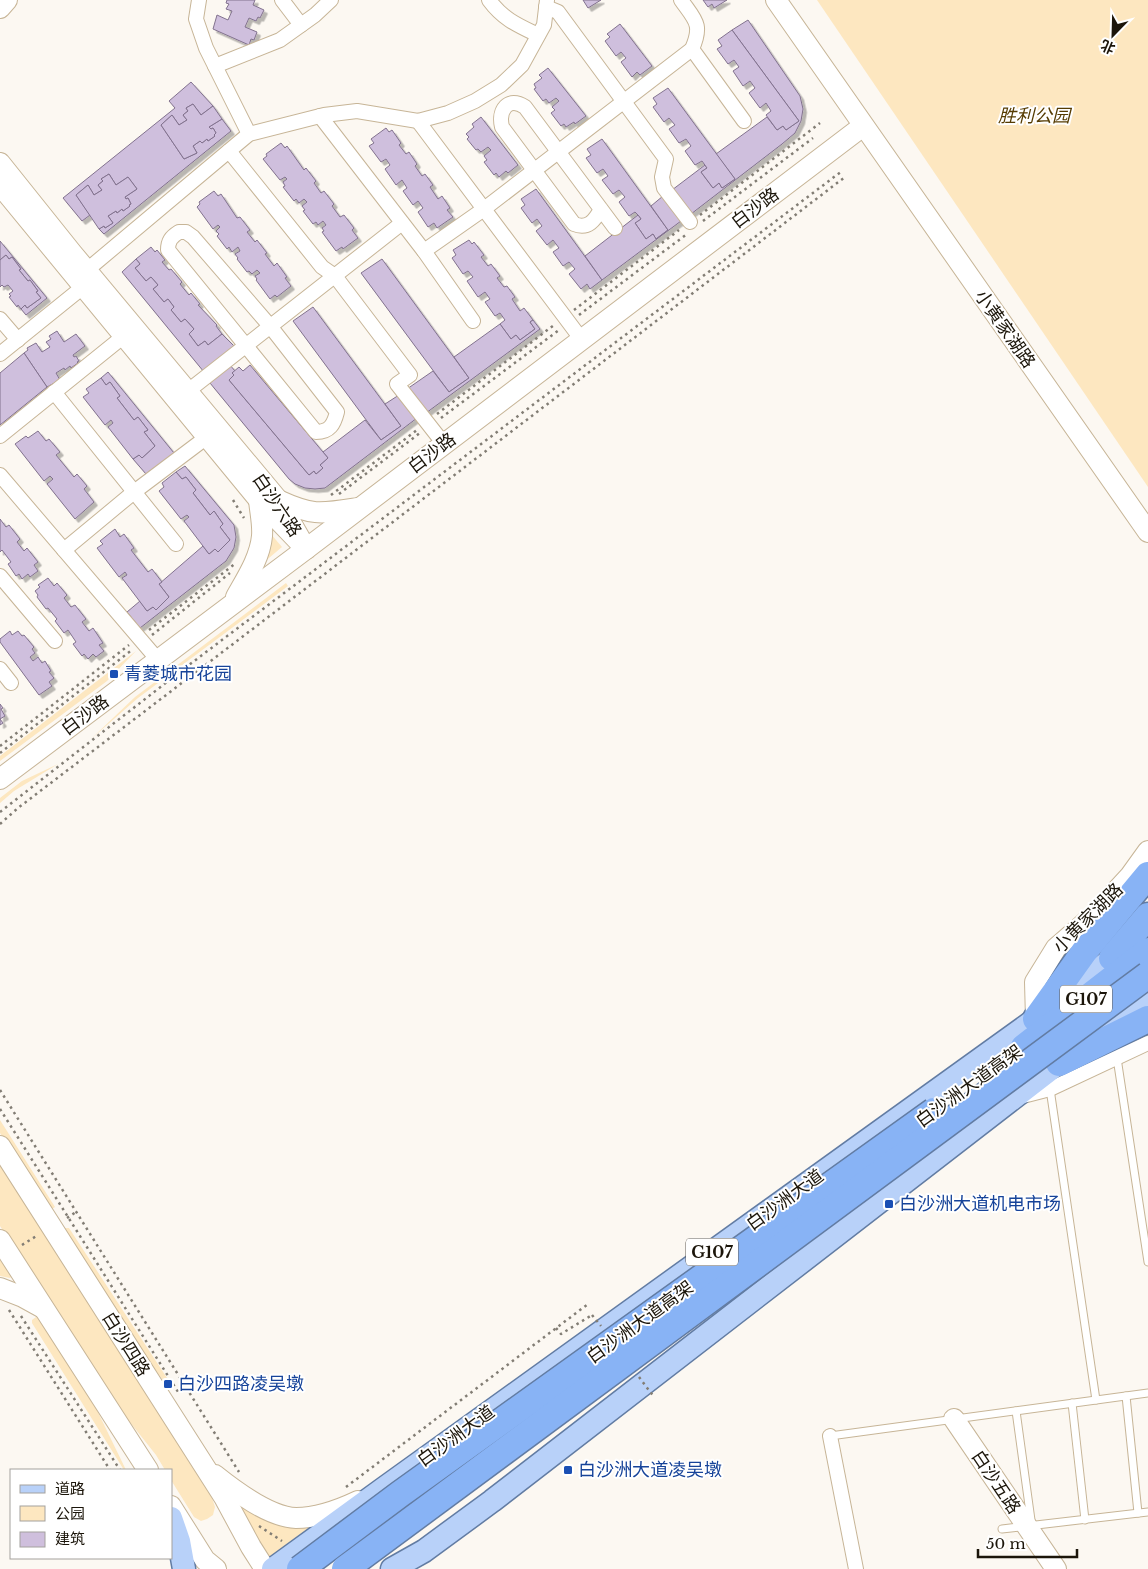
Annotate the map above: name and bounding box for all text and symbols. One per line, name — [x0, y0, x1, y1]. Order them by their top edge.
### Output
north arrow — [1088, 10, 1138, 60]
text: 北 — [1098, 36, 1118, 58]
park label: 胜利公园 — [998, 105, 1073, 127]
street label: 白沙路 — [727, 183, 783, 233]
street label: 小黄家湖路 — [970, 286, 1040, 372]
street label: 白沙路 — [404, 428, 460, 478]
street label: 白沙六路 — [248, 469, 306, 541]
place label: 青菱城市花园 — [124, 663, 232, 685]
marker: 青菱城市花园 — [108, 668, 120, 680]
street label: 白沙路 — [57, 690, 113, 740]
street label: 小黄家湖路 — [1048, 878, 1128, 958]
road number: G107 — [1060, 986, 1112, 1012]
street label: 白沙洲大道高架 — [912, 1040, 1026, 1132]
street label: 白沙洲大道 — [742, 1165, 828, 1235]
place label: 白沙洲大道机电市场 — [899, 1193, 1061, 1215]
marker: 白沙洲大道机电市场 — [883, 1198, 895, 1210]
road number: G107 — [686, 1238, 738, 1266]
street label: 白沙洲大道高架 — [583, 1276, 697, 1368]
street label: 白沙四路 — [98, 1308, 154, 1380]
place label: 白沙四路凌吴墩 — [178, 1373, 304, 1395]
marker: 白沙四路凌吴墩 — [162, 1378, 174, 1390]
street label: 白沙洲大道 — [413, 1401, 499, 1471]
street label: 白沙五路 — [967, 1446, 1025, 1518]
place label: 白沙洲大道凌吴墩 — [578, 1459, 722, 1481]
marker: 白沙洲大道凌吴墩 — [562, 1464, 574, 1476]
legend — [10, 1469, 172, 1559]
text: 道路 — [55, 1479, 85, 1498]
text: 公园 — [55, 1504, 85, 1523]
scale bar — [978, 1526, 1077, 1558]
text: 建筑 — [55, 1529, 85, 1548]
text: 50 m — [986, 1534, 1026, 1553]

